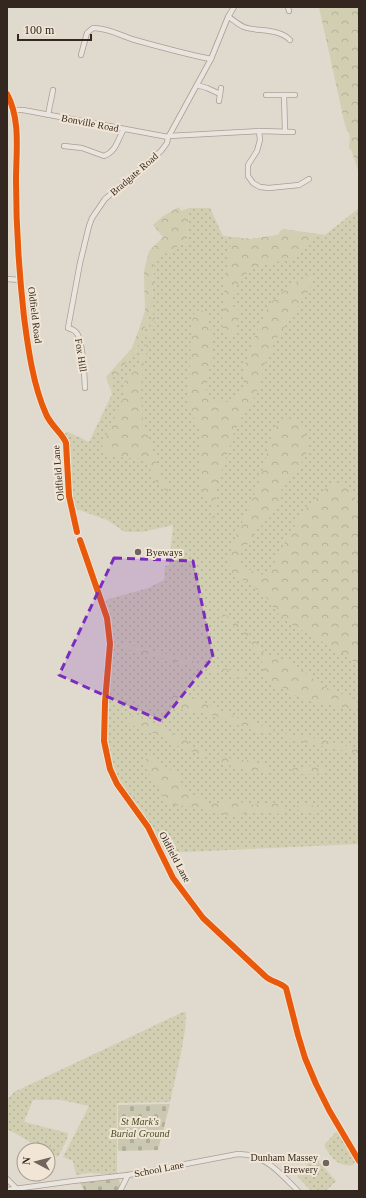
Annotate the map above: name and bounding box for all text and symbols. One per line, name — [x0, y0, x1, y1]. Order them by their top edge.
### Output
scale bar — [18, 16, 91, 42]
text: 100 m — [24, 23, 55, 37]
street label: Bonville Road — [60, 112, 120, 134]
street label: Bradgate Road — [108, 150, 160, 198]
street label: Oldfield Road — [26, 286, 44, 344]
street label: Fox Hill — [73, 338, 89, 373]
street label: Oldfield Lane — [50, 444, 66, 501]
marker: Byeways — [133, 547, 143, 557]
place label: Byeways — [146, 547, 183, 558]
street label: Oldfield Lane — [157, 830, 193, 885]
park label: St Mark's Burial Ground — [111, 1116, 170, 1139]
north arrow — [16, 1142, 56, 1182]
place label: Dunham Massey Brewery — [251, 1152, 318, 1175]
text: N — [20, 1156, 33, 1165]
marker: Dunham Massey Brewery — [321, 1158, 331, 1168]
street label: School Lane — [133, 1159, 185, 1179]

